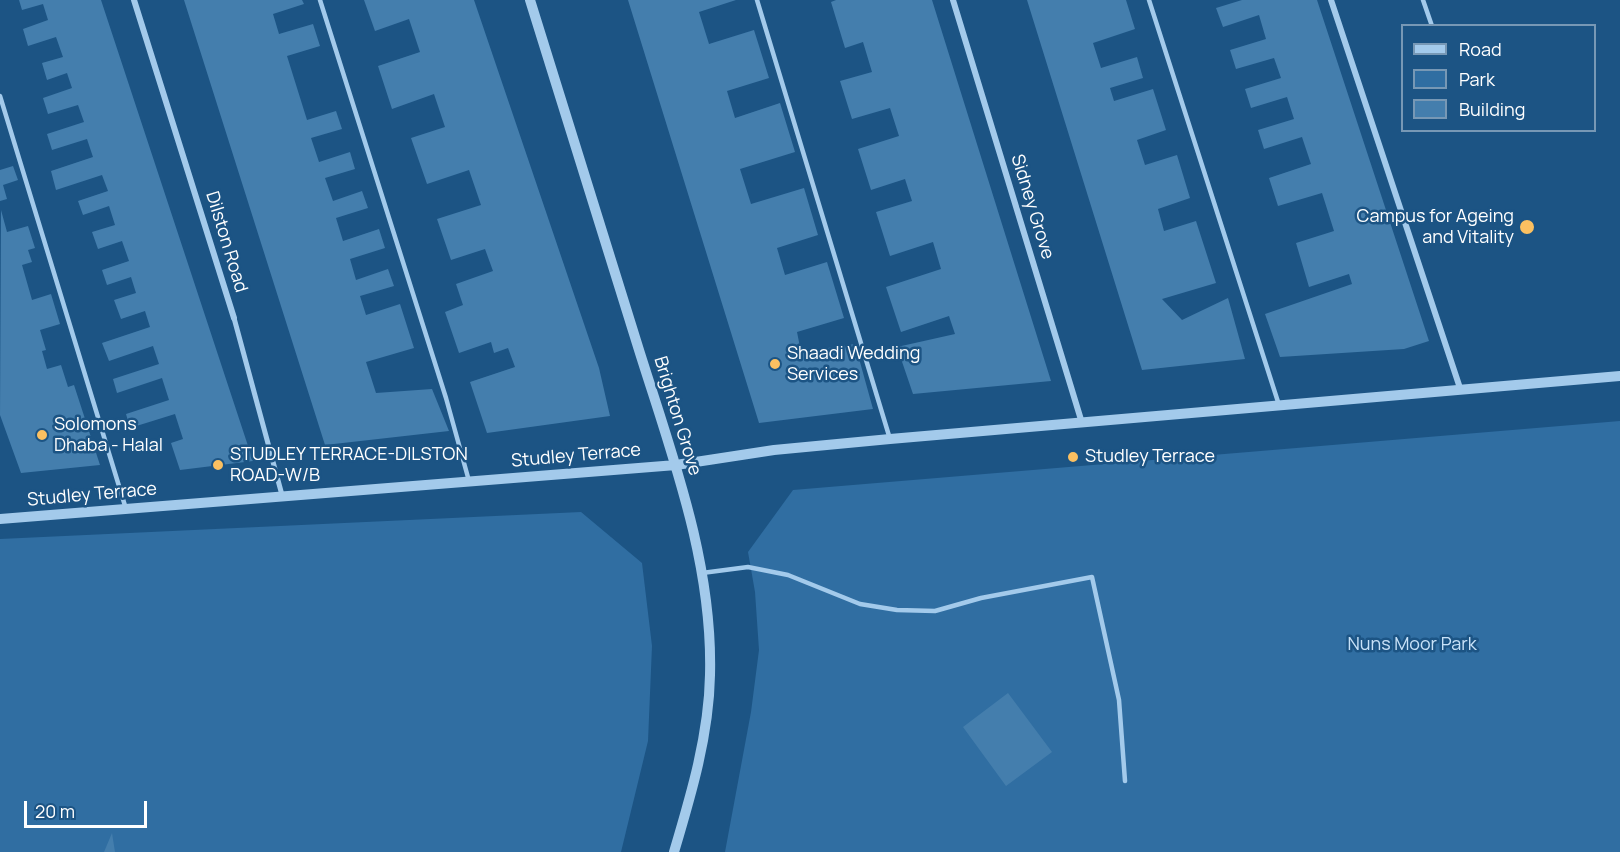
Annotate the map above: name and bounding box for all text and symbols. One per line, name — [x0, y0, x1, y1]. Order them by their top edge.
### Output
legend — [1401, 24, 1596, 132]
text: Road — [1459, 37, 1502, 61]
text: Park — [1459, 67, 1495, 91]
text: Building — [1459, 97, 1525, 121]
street label: Sidney Grove — [1006, 152, 1058, 262]
street label: Dilston Road — [200, 189, 252, 295]
place label: Campus for Ageing and Vitality — [1357, 206, 1514, 248]
marker: Campus for Ageing and Vitality — [1518, 218, 1536, 236]
place label: Shaadi Wedding Services — [787, 343, 920, 386]
street label: Brighton Grove — [649, 354, 705, 478]
marker: Shaadi Wedding Services — [768, 357, 782, 371]
place label: Solomons Dhaba - Halal — [54, 414, 163, 456]
marker: Solomons Dhaba - Halal — [35, 428, 49, 442]
street label: Studley Terrace — [510, 440, 642, 472]
place label: STUDLEY TERRACE-DILSTON ROAD-W/B — [230, 444, 468, 486]
place label: Studley Terrace — [1085, 446, 1215, 468]
marker: Studley Terrace — [1066, 450, 1080, 464]
marker: STUDLEY TERRACE-DILSTON ROAD-W/B — [211, 458, 225, 472]
street label: Studley Terrace — [26, 479, 158, 511]
park label: Nuns Moor Park — [1347, 634, 1477, 656]
scale bar — [27, 789, 150, 827]
text: 20 m — [35, 799, 75, 823]

